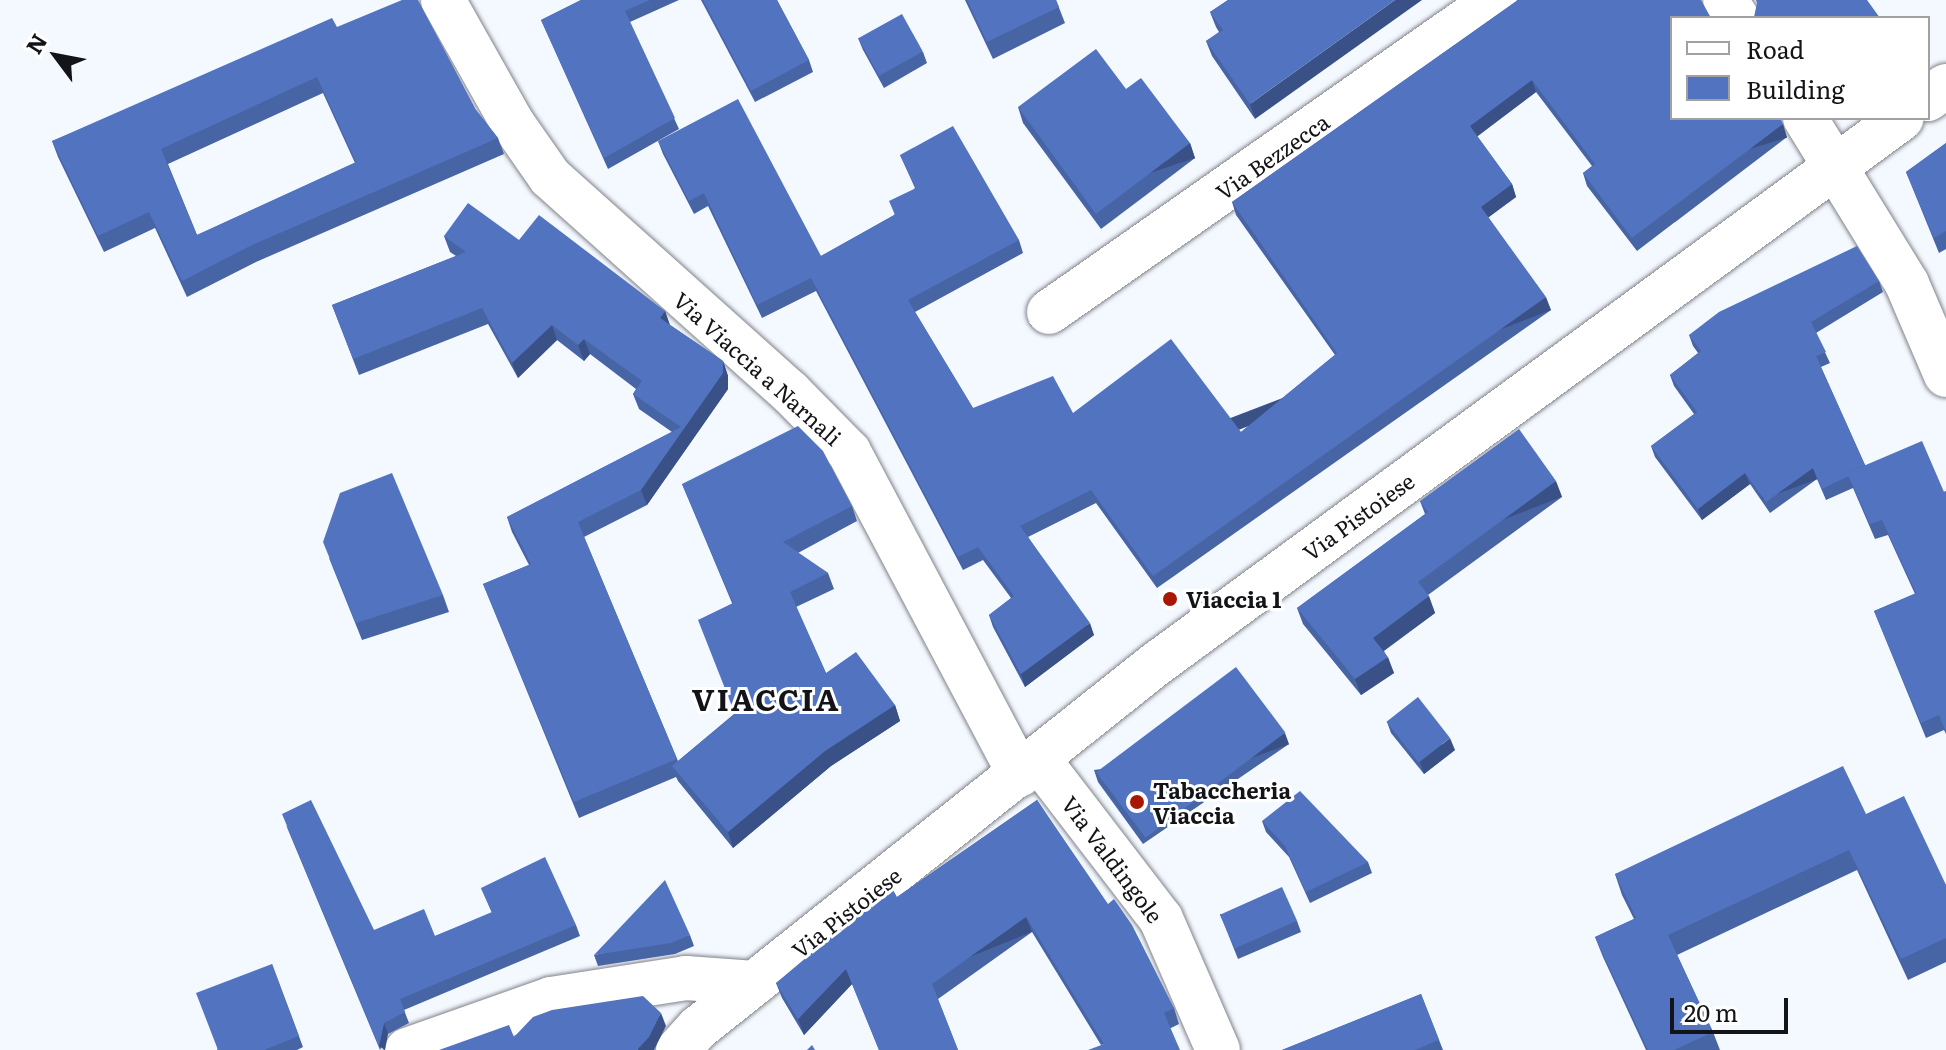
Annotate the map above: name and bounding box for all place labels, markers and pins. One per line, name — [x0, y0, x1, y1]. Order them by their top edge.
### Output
place label: Viaccia 1 — [1186, 586, 1281, 612]
marker: Viaccia 1 — [1161, 590, 1179, 608]
place label: Tabaccheria Viaccia — [1153, 776, 1291, 828]
marker: Tabaccheria Viaccia — [1128, 793, 1146, 811]

